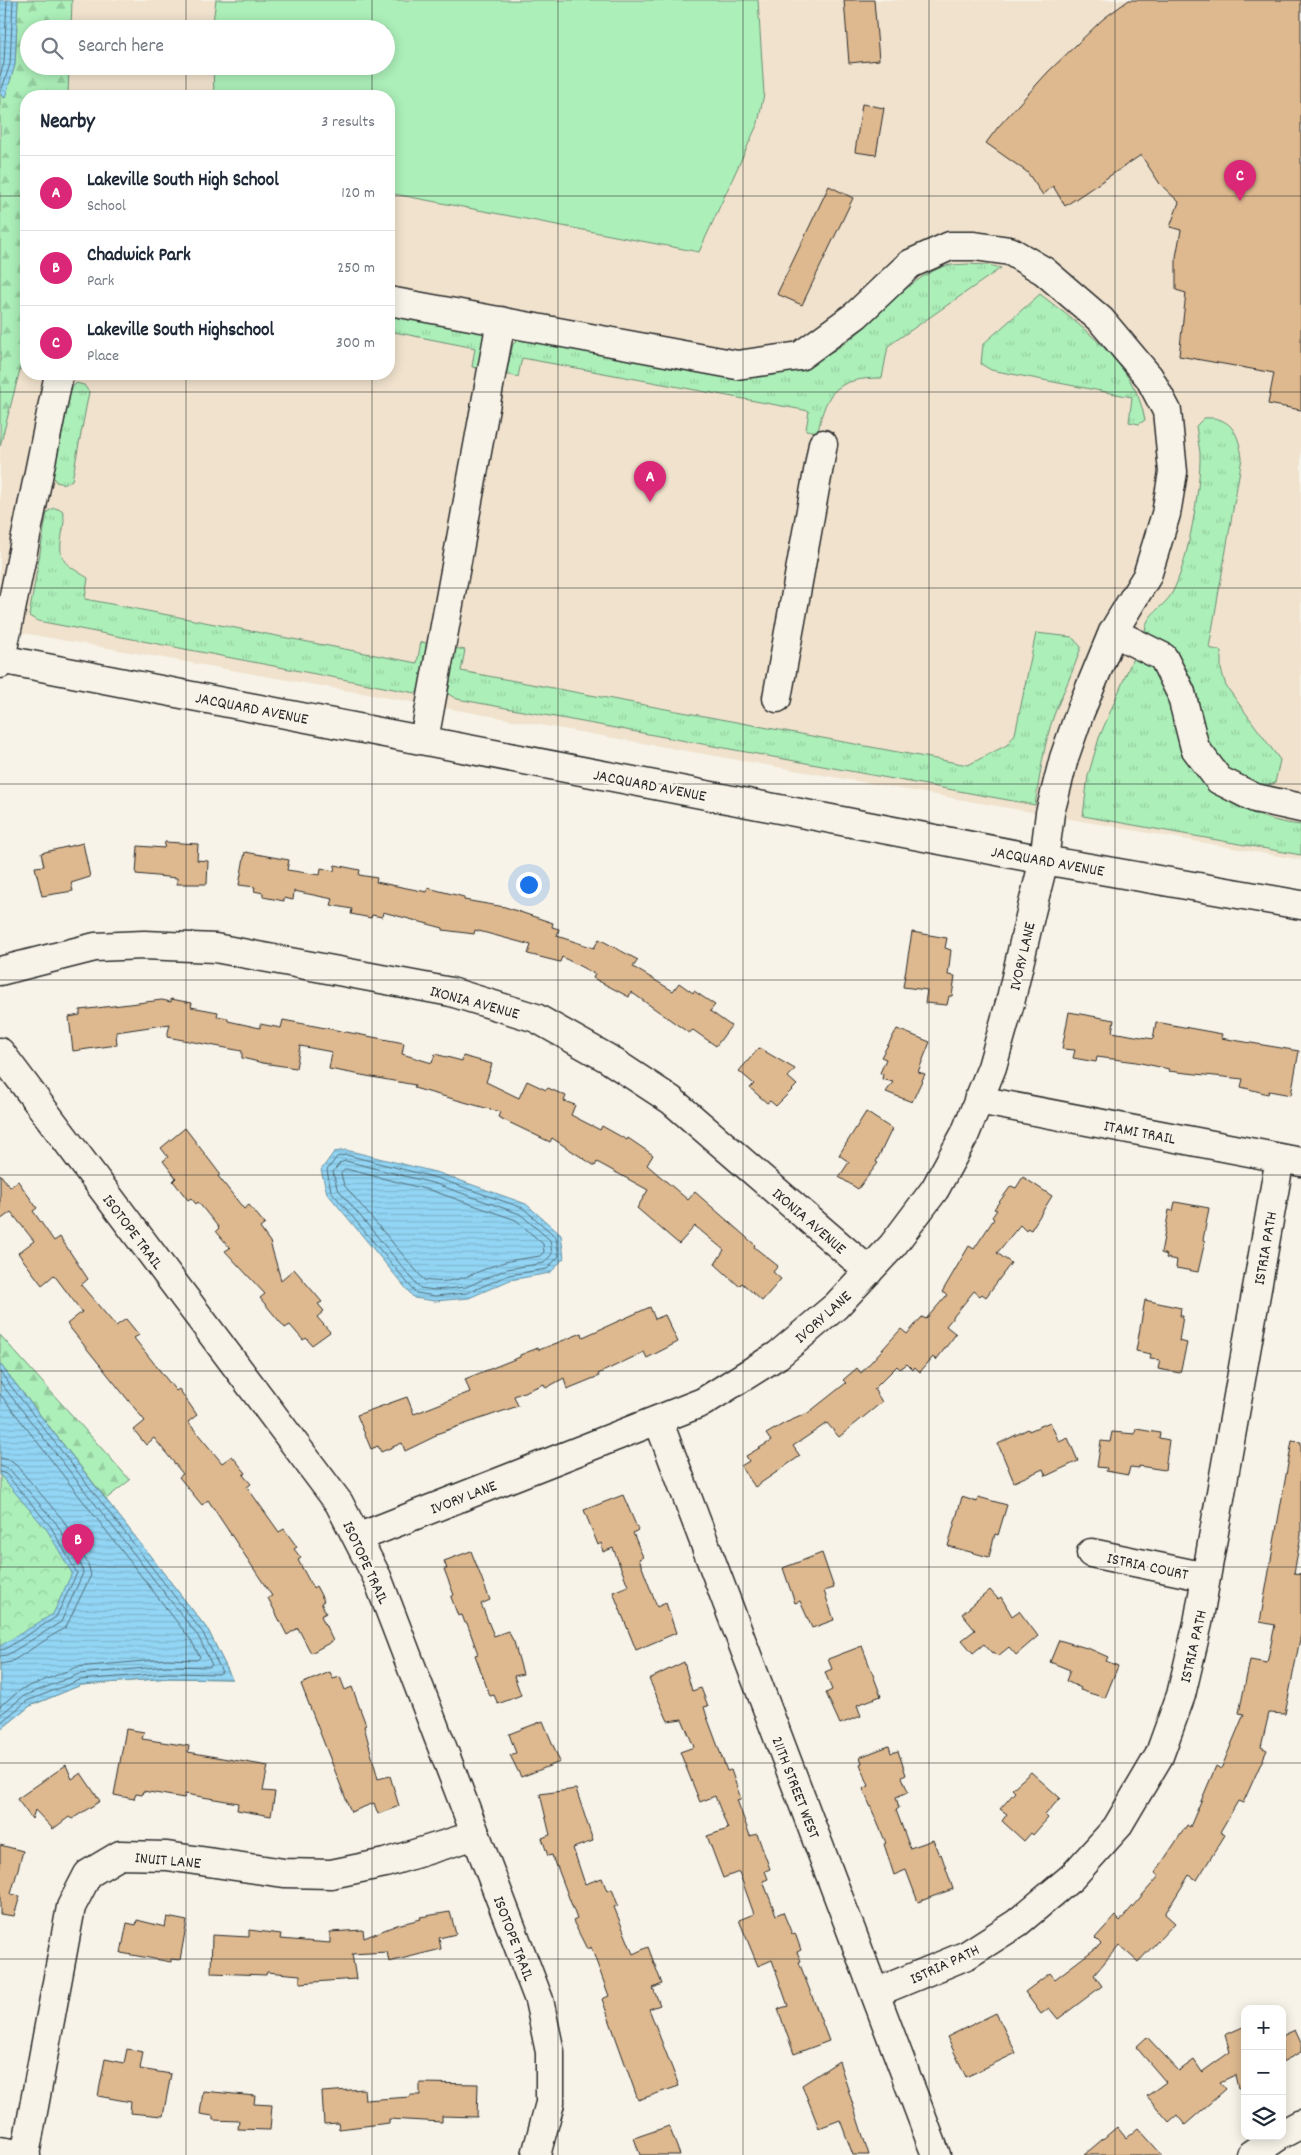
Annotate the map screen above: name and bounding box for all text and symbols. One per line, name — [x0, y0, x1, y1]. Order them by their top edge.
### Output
search box — [20, 20, 395, 75]
icon: search — [38, 34, 66, 62]
text: Search here — [78, 34, 164, 61]
text: Nearby — [40, 108, 95, 138]
text: 3 results — [321, 111, 375, 134]
pin: C — [1224, 160, 1256, 201]
text: Lakeville South High School — [87, 168, 279, 195]
text: A — [52, 182, 60, 205]
text: 120 m — [341, 182, 375, 205]
text: School — [87, 195, 126, 218]
text: Chadwick Park — [87, 243, 191, 270]
text: B — [52, 257, 60, 280]
text: 250 m — [337, 257, 375, 280]
text: Park — [87, 270, 114, 293]
text: Lakeville South Highschool — [87, 318, 274, 345]
text: C — [52, 332, 60, 355]
text: 300 m — [336, 332, 375, 355]
text: Place — [87, 345, 119, 368]
pin: A — [634, 461, 666, 502]
street label: JACQUARD AVENUE — [193, 687, 311, 732]
street label: JACQUARD AVENUE — [591, 764, 709, 809]
street label: JACQUARD AVENUE — [989, 841, 1107, 884]
your location — [516, 872, 542, 898]
street label: IVORY LANE — [1004, 919, 1043, 993]
street label: IXONIA AVENUE — [427, 980, 522, 1027]
street label: ITAMI TRAIL — [1102, 1115, 1178, 1152]
street label: IXONIA AVENUE — [766, 1183, 851, 1261]
street label: ISOTOPE TRAIL — [96, 1190, 168, 1275]
street label: ISTRIA PATH — [1249, 1210, 1284, 1287]
street label: IVORY LANE — [790, 1286, 858, 1350]
street label: IVORY LANE — [427, 1475, 501, 1522]
street label: ISOTOPE TRAIL — [335, 1518, 394, 1609]
pin: B — [62, 1524, 94, 1565]
street label: ISTRIA COURT — [1105, 1548, 1191, 1587]
street label: ISTRIA PATH — [1175, 1608, 1214, 1685]
street label: 211TH STREET WEST — [765, 1733, 825, 1843]
street label: INUIT LANE — [134, 1847, 202, 1876]
street label: ISOTOPE TRAIL — [486, 1893, 540, 1985]
street label: ISTRIA PATH — [907, 1939, 984, 1991]
map controls — [1241, 2005, 1286, 2140]
button: + — [1241, 2005, 1286, 2050]
button: − — [1241, 2050, 1286, 2095]
button: layers — [1241, 2095, 1286, 2140]

